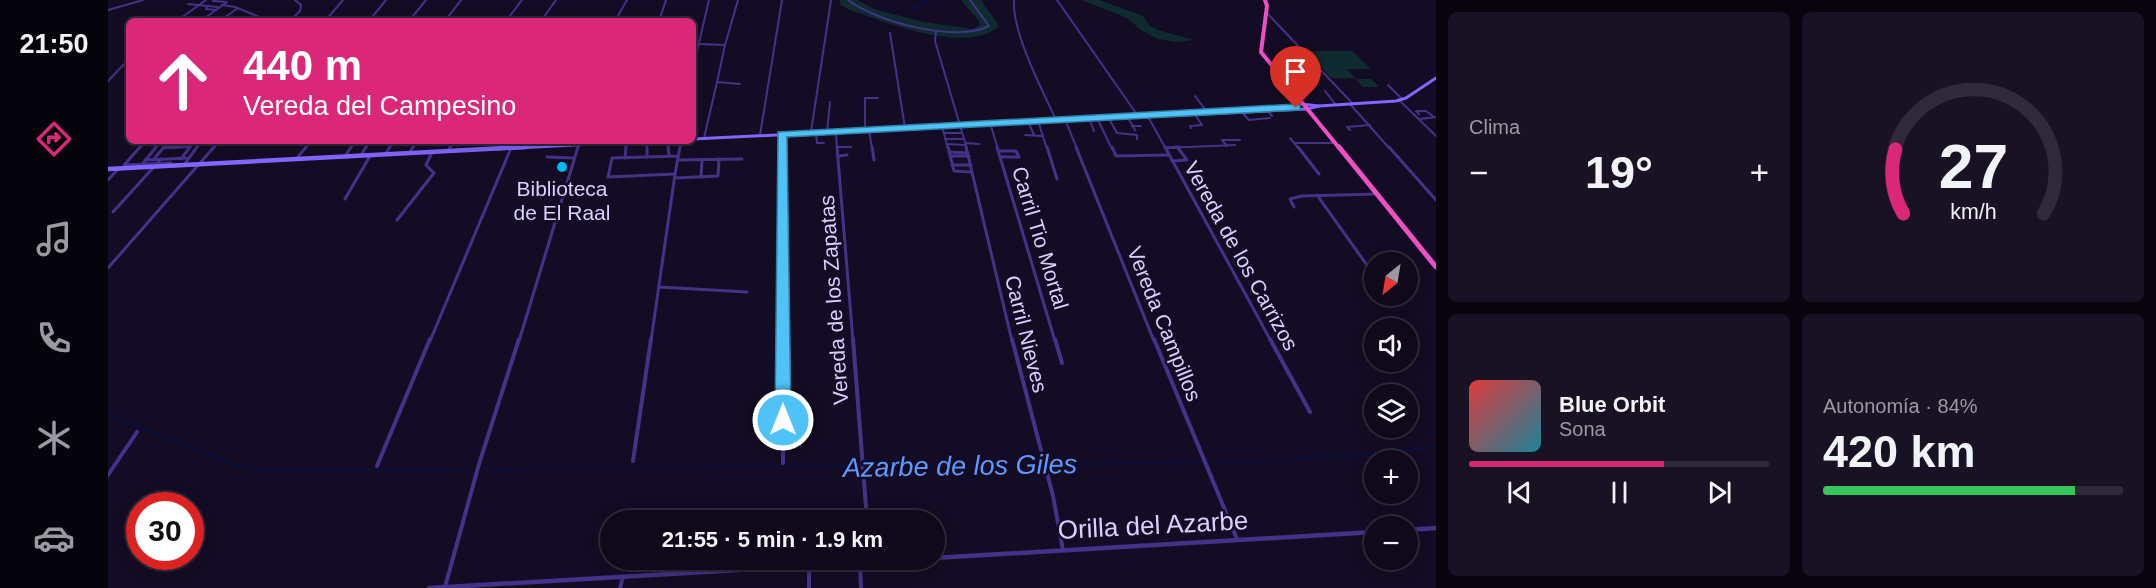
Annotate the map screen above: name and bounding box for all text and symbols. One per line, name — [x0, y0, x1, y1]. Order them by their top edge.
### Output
text: 21:50 — [19, 29, 89, 59]
icon: ahead — [144, 42, 222, 120]
text: 440 m — [243, 42, 362, 89]
pin — [1270, 46, 1321, 108]
icon: arrive — [1279, 55, 1312, 88]
text: Vereda del Campesino — [243, 91, 516, 121]
text: Clima — [1469, 116, 1520, 138]
icon: directions — [33, 118, 75, 160]
text: 27 — [1938, 132, 2008, 201]
text: 19° — [1585, 147, 1653, 198]
text: − — [1469, 154, 1488, 191]
text: + — [1750, 154, 1769, 191]
street label: Vereda de los Carrizos — [1180, 157, 1303, 354]
marker: Biblioteca de El Raal — [555, 160, 569, 174]
street label: Carril Tio Mortal — [1008, 164, 1073, 312]
place label: Biblioteca de El Raal — [514, 177, 610, 224]
street label: Vereda de los Zapatas — [815, 194, 852, 406]
text: km/h — [1950, 200, 1996, 224]
icon: music — [33, 218, 75, 260]
street label: Vereda Campillos — [1123, 243, 1206, 404]
north arrow — [1364, 252, 1418, 306]
map controls — [1364, 252, 1418, 570]
street label: Carril Nieves — [1001, 273, 1052, 395]
icon: phone — [33, 317, 75, 359]
button: sound — [1364, 318, 1418, 372]
button: layers — [1364, 384, 1418, 438]
position arrow — [751, 388, 815, 452]
text: Blue Orbit — [1559, 392, 1665, 417]
text: Autonomía · 84% — [1823, 395, 1978, 417]
icon: climate — [33, 417, 75, 459]
text: Sona — [1559, 418, 1606, 440]
text: 420 km — [1823, 426, 1976, 477]
water label: Azarbe de los Giles — [841, 449, 1077, 483]
button: + — [1364, 450, 1418, 504]
icon: previous — [1503, 476, 1536, 509]
icon: pause — [1603, 476, 1636, 509]
icon: next — [1703, 476, 1736, 509]
speed limit sign: 30 — [126, 492, 204, 570]
street label: Orilla del Azarbe — [1057, 505, 1249, 545]
button: − — [1364, 516, 1418, 570]
icon: car — [33, 517, 75, 559]
text: 21:55 · 5 min · 1.9 km — [662, 527, 883, 552]

